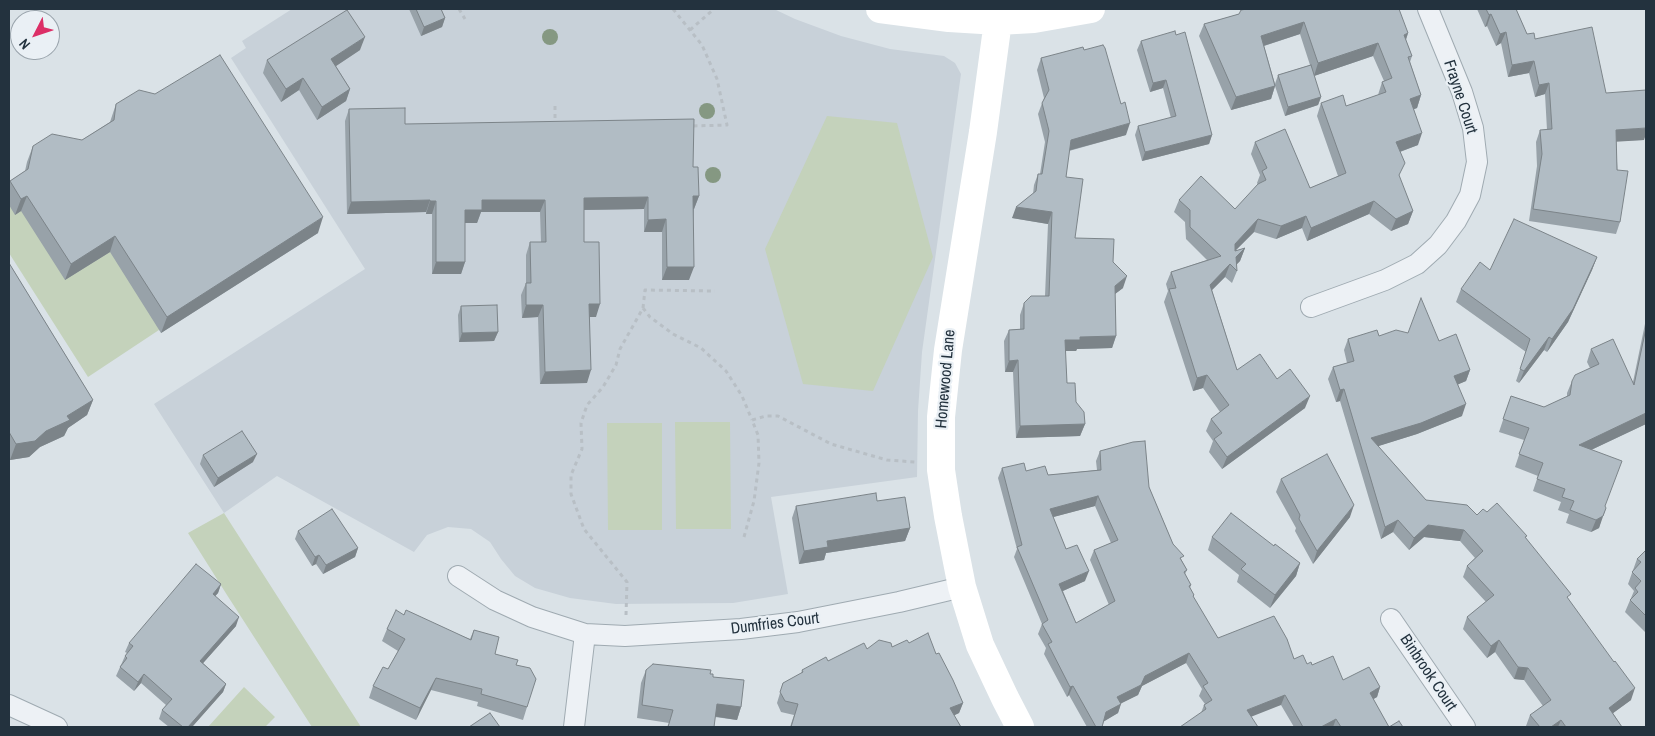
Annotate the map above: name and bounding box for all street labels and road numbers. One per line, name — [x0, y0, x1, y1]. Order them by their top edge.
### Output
street label: Frayne Court — [1439, 58, 1481, 136]
street label: Homewood Lane — [932, 329, 960, 429]
street label: Dumfries Court — [730, 609, 820, 639]
street label: Binbrook Court — [1395, 631, 1461, 715]

